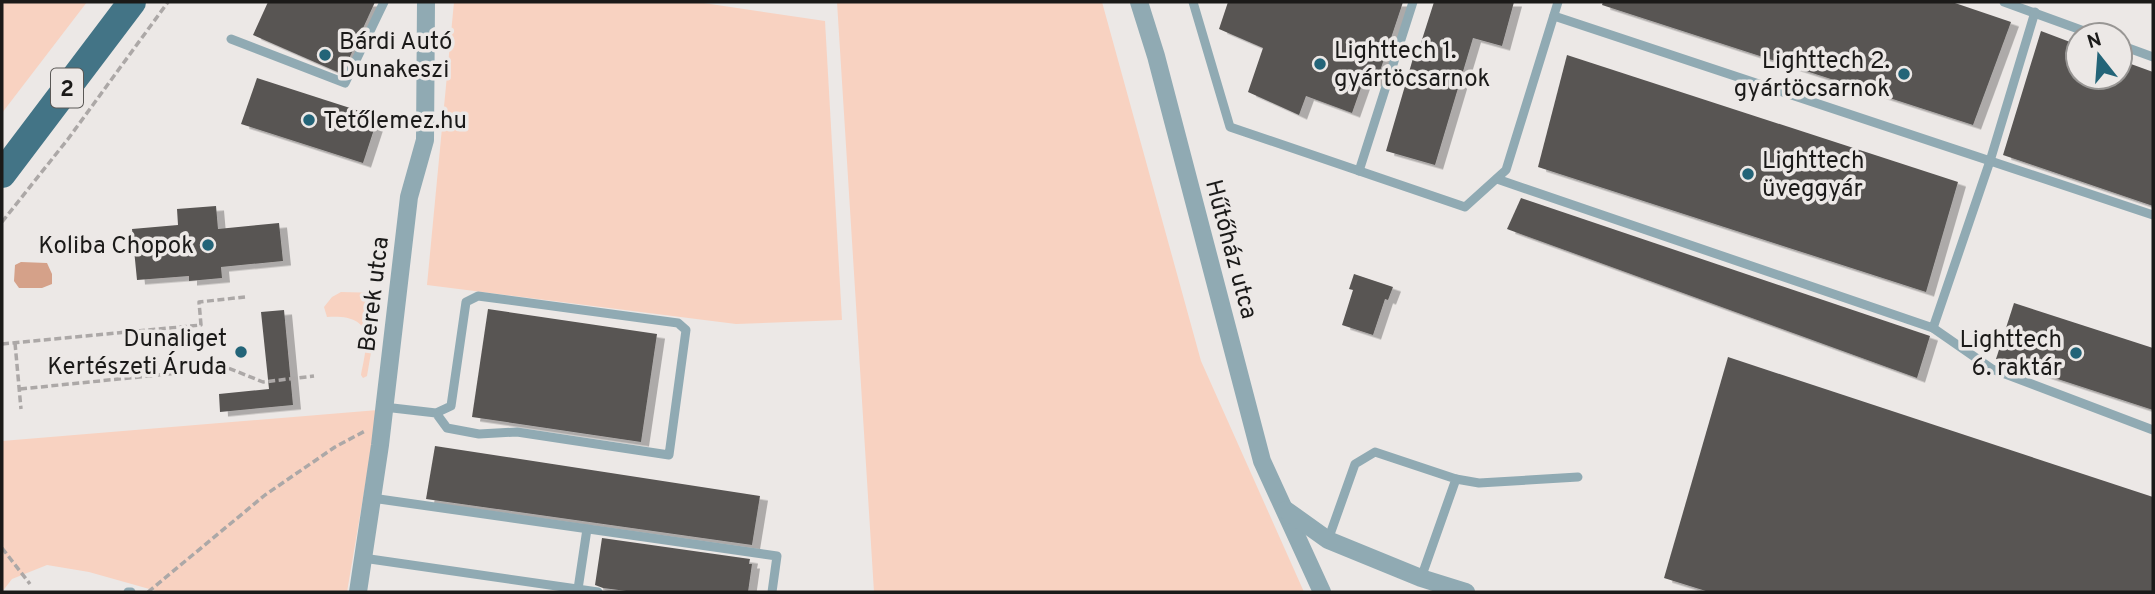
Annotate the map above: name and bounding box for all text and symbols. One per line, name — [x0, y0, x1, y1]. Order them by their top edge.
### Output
north arrow — [2064, 21, 2134, 91]
place label: Bárdi Autó Dunakeszi — [339, 28, 452, 86]
text: N — [2085, 28, 2105, 55]
place label: Lighttech 1. gyártöcsarnok — [1334, 37, 1490, 95]
marker: Bárdi Autó Dunakeszi — [317, 47, 333, 63]
place label: Lighttech 2. gyártöcsarnok — [1734, 47, 1890, 105]
marker: Lighttech 1. gyártöcsarnok — [1312, 56, 1328, 72]
marker: Lighttech 2. gyártöcsarnok — [1896, 66, 1912, 82]
road number: 2 — [51, 68, 83, 108]
place label: Tetőlemez.hu — [323, 107, 467, 137]
marker: Tetőlemez.hu — [301, 112, 317, 128]
place label: Lighttech üveggyár — [1762, 147, 1865, 205]
marker: Lighttech üveggyár — [1740, 166, 1756, 182]
street label: Hűtőház utca — [1197, 176, 1263, 323]
place label: Koliba Chopok — [38, 232, 194, 262]
street label: Berek utca — [353, 235, 397, 354]
marker: Koliba Chopok — [200, 237, 216, 253]
place label: Dunaliget Kertészeti Áruda — [47, 325, 227, 383]
place label: Lighttech 6. raktár — [1959, 326, 2062, 384]
marker: Dunaliget Kertészeti Áruda — [233, 344, 249, 360]
marker: Lighttech 6. raktár — [2068, 345, 2084, 361]

